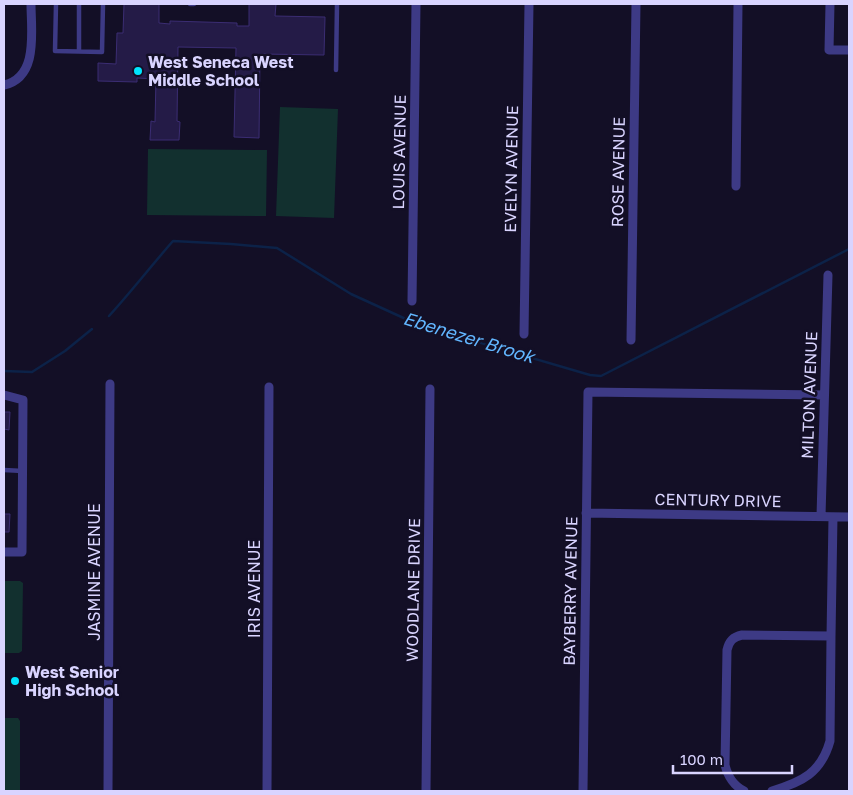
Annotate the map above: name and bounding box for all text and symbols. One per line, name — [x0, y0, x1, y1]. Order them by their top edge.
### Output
place label: West Seneca West Middle School — [148, 52, 294, 90]
marker: West Seneca West Middle School — [132, 65, 144, 77]
street label: LOUIS AVENUE — [388, 95, 410, 209]
street label: EVELYN AVENUE — [500, 105, 522, 233]
street label: ROSE AVENUE — [607, 117, 629, 227]
water label: Ebenezer Brook — [401, 307, 539, 368]
street label: MILTON AVENUE — [797, 331, 821, 459]
street label: CENTURY DRIVE — [655, 489, 781, 511]
street label: JASMINE AVENUE — [84, 503, 104, 641]
street label: BAYBERRY AVENUE — [559, 516, 581, 666]
street label: WOODLANE DRIVE — [402, 518, 424, 662]
street label: IRIS AVENUE — [244, 540, 264, 638]
place label: West Senior High School — [25, 662, 120, 700]
marker: West Senior High School — [9, 675, 21, 687]
scale bar — [673, 742, 792, 774]
text: 100 m — [680, 750, 723, 768]

